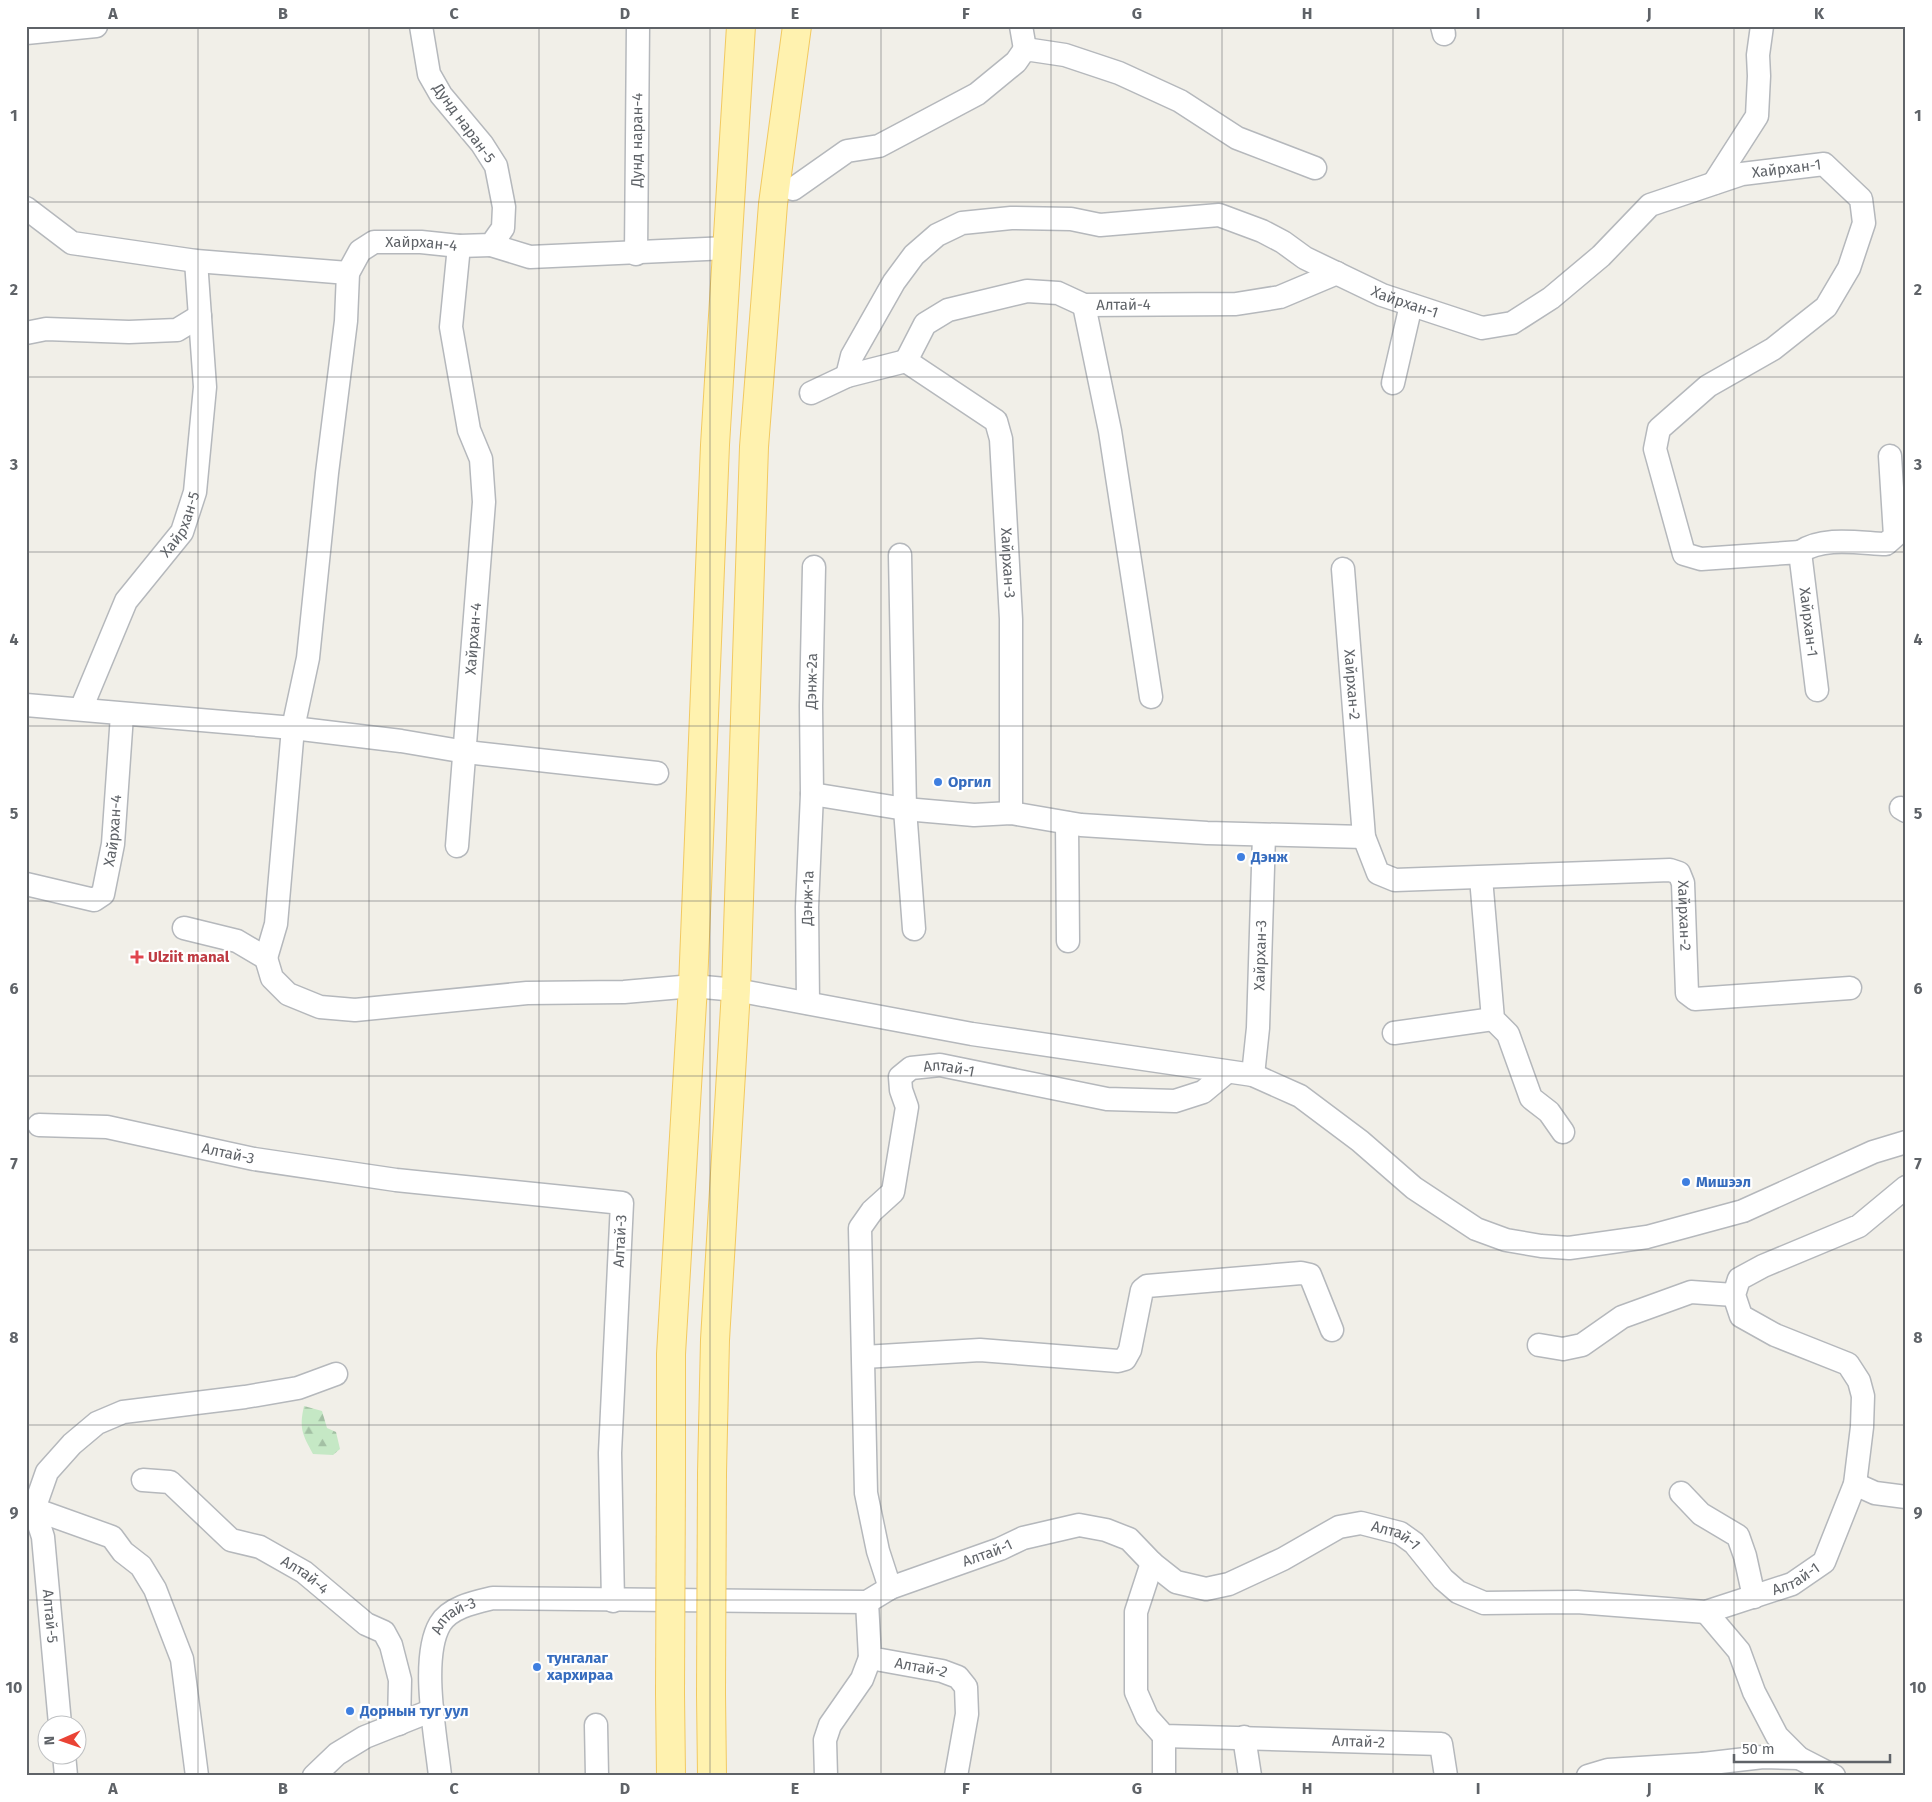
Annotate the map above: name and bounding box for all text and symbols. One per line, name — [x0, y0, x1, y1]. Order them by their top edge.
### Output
text: A — [107, 4, 118, 23]
text: B — [278, 4, 288, 23]
text: C — [449, 4, 459, 23]
text: D — [620, 4, 630, 23]
text: E — [791, 4, 799, 23]
text: F — [962, 4, 970, 23]
text: G — [1132, 4, 1142, 23]
text: H — [1302, 4, 1312, 23]
text: I — [1476, 4, 1480, 23]
text: J — [1645, 4, 1652, 23]
text: K — [1814, 4, 1825, 23]
street label: Дунд наран-5 — [429, 79, 499, 166]
street label: Дунд наран-4 — [628, 93, 646, 188]
text: 1 — [10, 106, 18, 125]
text: 1 — [1914, 106, 1922, 125]
street label: Хайрхан-1 — [1751, 155, 1822, 182]
street label: Хайрхан-4 — [385, 233, 458, 255]
text: 2 — [10, 280, 18, 299]
text: 2 — [1914, 280, 1922, 299]
street label: Хайрхан-1 — [1368, 282, 1441, 322]
street label: Алтай-4 — [1096, 296, 1151, 314]
text: 3 — [9, 455, 18, 474]
text: 3 — [1913, 455, 1922, 474]
street label: Хайрхан-5 — [156, 489, 204, 561]
street label: Хайрхан-3 — [997, 527, 1019, 599]
street label: Хайрхан-1 — [1795, 586, 1822, 658]
street label: Хайрхан-4 — [461, 602, 485, 675]
text: 4 — [9, 630, 19, 649]
text: 4 — [1913, 630, 1923, 649]
street label: Хайрхан-2 — [1340, 649, 1364, 721]
street label: Дэнж-2а — [802, 653, 821, 710]
place label: Оргил — [948, 773, 991, 791]
marker: Оргил — [932, 776, 944, 788]
street label: Хайрхан-4 — [100, 794, 125, 868]
text: 5 — [10, 804, 19, 823]
text: 5 — [1914, 804, 1923, 823]
place label: Дэнж — [1250, 848, 1289, 866]
marker: Дэнж — [1235, 851, 1247, 863]
street label: Дэнж-1а — [798, 870, 818, 927]
street label: Хайрхан-2 — [1674, 880, 1694, 951]
street label: Хайрхан-3 — [1250, 920, 1270, 991]
place label: Ulziit manal — [148, 948, 230, 966]
marker: Ulziit manal — [130, 950, 144, 964]
text: 6 — [9, 979, 19, 998]
text: 6 — [1913, 979, 1923, 998]
street label: Алтай-1 — [922, 1056, 976, 1081]
street label: Алтай-3 — [200, 1139, 256, 1168]
text: 7 — [10, 1154, 18, 1173]
text: 7 — [1914, 1154, 1922, 1173]
place label: Мишээл — [1696, 1173, 1751, 1191]
marker: Мишээл — [1680, 1176, 1692, 1188]
street label: Алтай-3 — [610, 1214, 630, 1268]
text: 8 — [9, 1328, 19, 1347]
text: 8 — [1913, 1328, 1923, 1347]
text: 9 — [10, 1503, 19, 1522]
text: 9 — [1914, 1503, 1923, 1522]
street label: Алтай-1 — [1369, 1517, 1425, 1553]
street label: Алтай-1 — [960, 1535, 1015, 1571]
street label: Алтай-4 — [278, 1552, 332, 1598]
street label: Алтай-1 — [1770, 1559, 1823, 1599]
street label: Алтай-5 — [39, 1589, 62, 1644]
street label: Алтай-3 — [427, 1594, 478, 1637]
place label: тунгалаг хархираа — [546, 1649, 613, 1684]
street label: Алтай-2 — [893, 1654, 950, 1681]
marker: тунгалаг хархираа — [531, 1661, 543, 1673]
text: 10 — [6, 1678, 22, 1697]
text: 10 — [1910, 1678, 1926, 1697]
place label: Дорнын туг уул — [359, 1702, 468, 1720]
marker: Дорнын туг уул — [344, 1705, 356, 1717]
north arrow — [38, 1714, 88, 1764]
street label: Алтай-2 — [1332, 1732, 1385, 1751]
scale bar — [1734, 1732, 1891, 1764]
text: N — [41, 1735, 58, 1745]
text: 50 m — [1742, 1740, 1775, 1758]
text: A — [107, 1779, 118, 1798]
text: B — [278, 1779, 288, 1798]
text: C — [449, 1779, 459, 1798]
text: D — [620, 1779, 630, 1798]
text: E — [791, 1779, 799, 1798]
text: F — [962, 1779, 970, 1798]
text: G — [1132, 1779, 1142, 1798]
text: H — [1302, 1779, 1312, 1798]
text: I — [1476, 1779, 1480, 1798]
text: J — [1645, 1779, 1652, 1798]
text: K — [1814, 1779, 1825, 1798]

